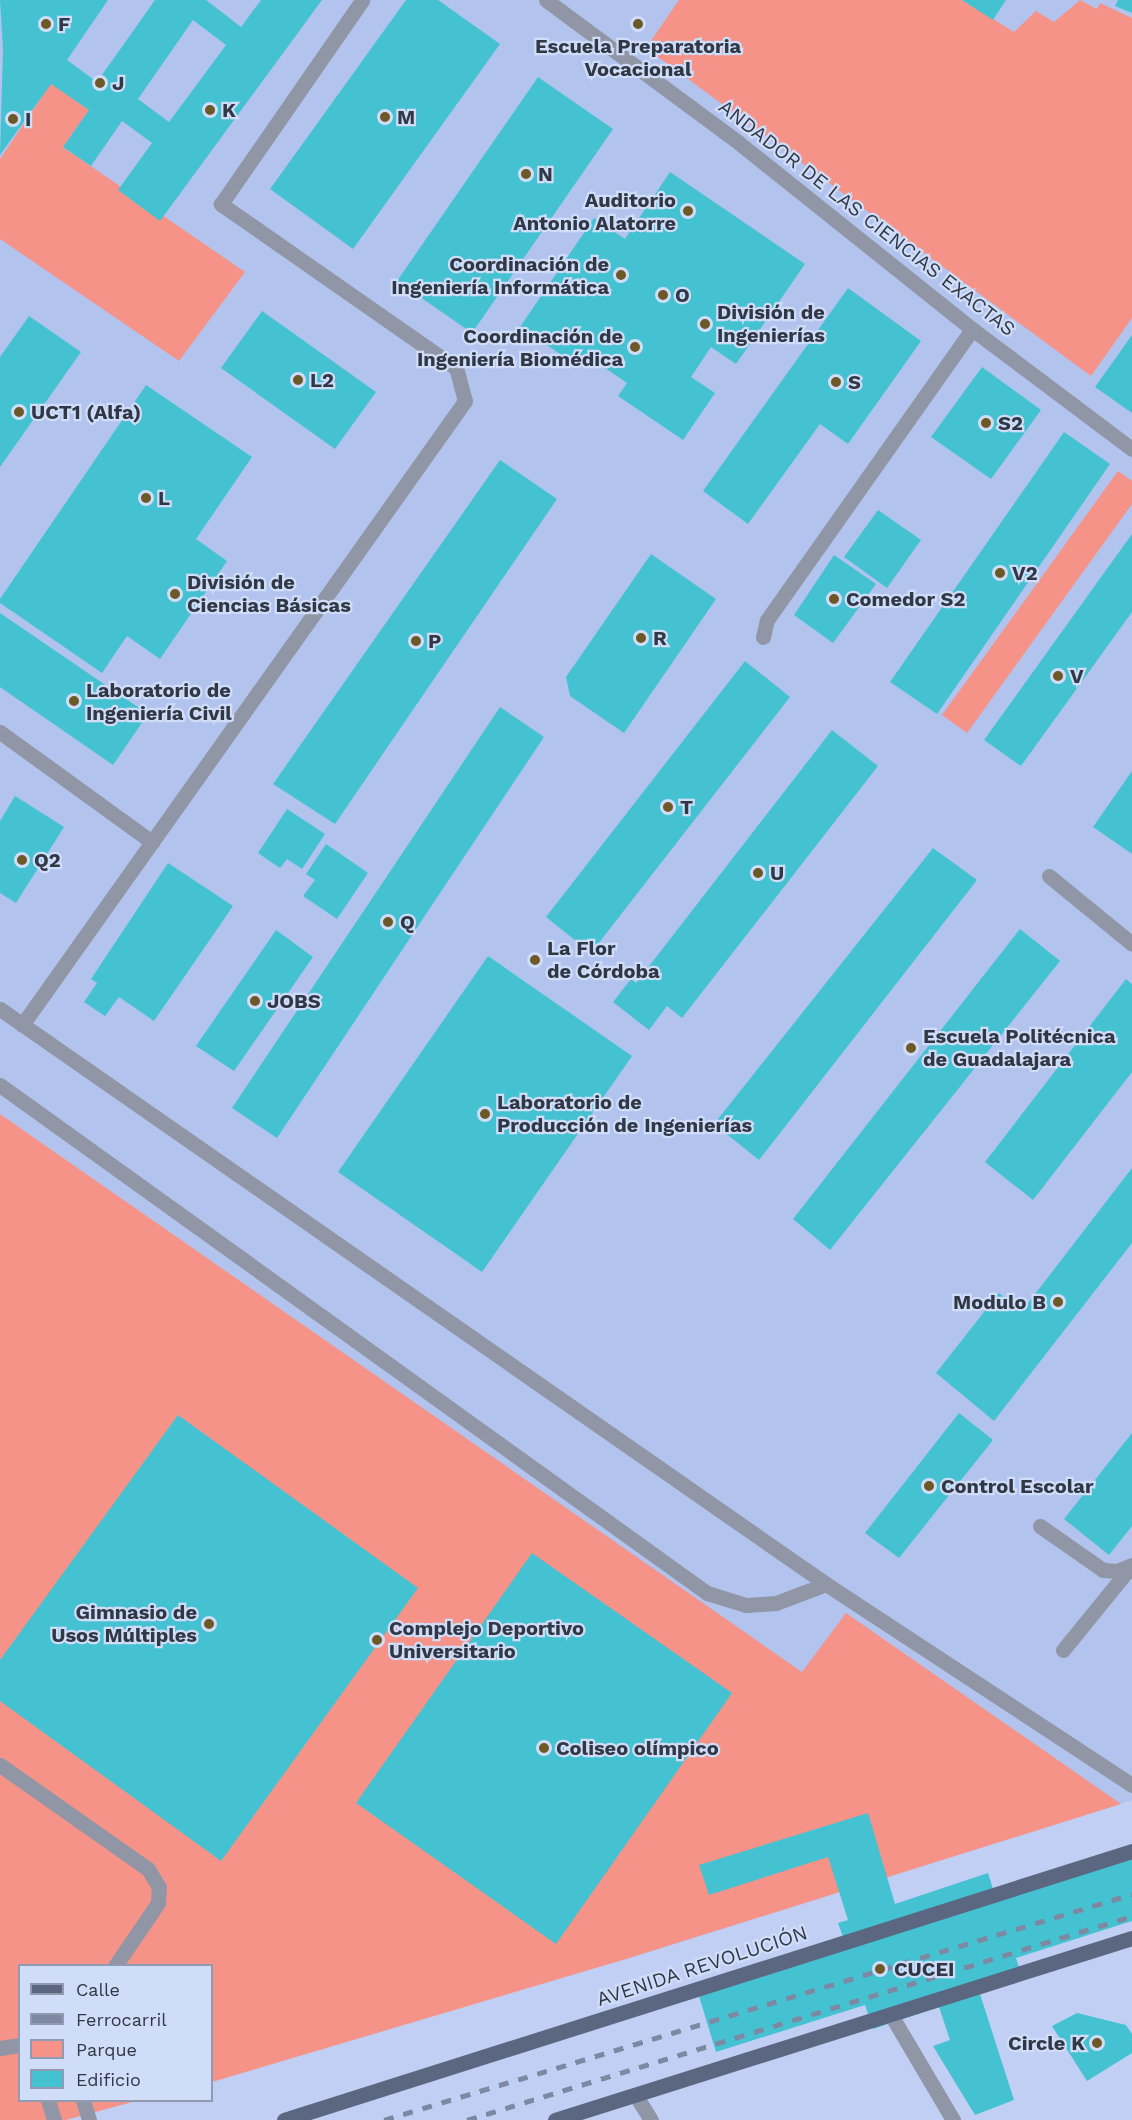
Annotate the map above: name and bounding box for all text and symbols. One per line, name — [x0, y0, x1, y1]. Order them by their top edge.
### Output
place label: F — [58, 12, 70, 36]
marker: F — [39, 17, 53, 31]
marker: Escuela Preparatoria Vocacional — [631, 17, 645, 31]
place label: Escuela Preparatoria Vocacional — [535, 34, 741, 81]
place label: J — [112, 71, 124, 95]
marker: J — [93, 76, 107, 90]
street label: ANDADOR DE LAS CIENCIAS EXACTAS — [714, 95, 1020, 341]
place label: K — [222, 98, 236, 122]
marker: K — [203, 103, 217, 117]
place label: M — [397, 105, 415, 129]
place label: I — [25, 107, 31, 131]
marker: M — [378, 110, 392, 124]
marker: I — [6, 112, 20, 126]
place label: N — [538, 162, 553, 186]
marker: N — [519, 167, 533, 181]
place label: Auditorio Antonio Alatorre — [513, 188, 676, 235]
marker: Auditorio Antonio Alatorre — [681, 204, 695, 218]
place label: Coordinación de Ingeniería Informática — [391, 252, 609, 299]
marker: Coordinación de Ingeniería Informática — [614, 268, 628, 282]
place label: O — [675, 283, 690, 307]
marker: O — [656, 288, 670, 302]
place label: División de Ingenierías — [717, 300, 825, 347]
marker: División de Ingenierías — [698, 317, 712, 331]
place label: Coordinación de Ingeniería Biomédica — [417, 324, 623, 371]
marker: Coordinación de Ingeniería Biomédica — [628, 340, 642, 354]
place label: L2 — [310, 368, 334, 392]
place label: S — [848, 370, 861, 394]
marker: L2 — [291, 373, 305, 387]
marker: S — [829, 375, 843, 389]
place label: UCT1 (Alfa) — [31, 400, 141, 424]
marker: UCT1 (Alfa) — [12, 405, 26, 419]
place label: S2 — [998, 411, 1023, 435]
marker: S2 — [979, 416, 993, 430]
place label: L — [158, 486, 170, 510]
marker: L — [139, 491, 153, 505]
place label: V2 — [1012, 561, 1038, 585]
marker: V2 — [993, 566, 1007, 580]
place label: División de Ciencias Básicas — [187, 570, 351, 617]
marker: División de Ciencias Básicas — [168, 587, 182, 601]
place label: Comedor S2 — [846, 587, 966, 611]
marker: Comedor S2 — [827, 592, 841, 606]
place label: R — [653, 626, 667, 650]
place label: P — [428, 629, 441, 653]
marker: R — [634, 631, 648, 645]
marker: P — [409, 634, 423, 648]
place label: V — [1070, 664, 1084, 688]
marker: V — [1051, 669, 1065, 683]
place label: Laboratorio de Ingeniería Civil — [86, 678, 232, 725]
marker: Laboratorio de Ingeniería Civil — [67, 694, 81, 708]
place label: T — [680, 795, 693, 819]
marker: T — [661, 800, 675, 814]
place label: Q2 — [34, 848, 61, 872]
marker: Q2 — [15, 853, 29, 867]
place label: U — [770, 861, 784, 885]
marker: U — [751, 866, 765, 880]
place label: Q — [400, 910, 415, 934]
marker: Q — [381, 915, 395, 929]
place label: La Flor de Córdoba — [547, 936, 659, 983]
marker: La Flor de Córdoba — [528, 953, 542, 967]
place label: JOBS — [267, 989, 321, 1013]
marker: JOBS — [248, 994, 262, 1008]
place label: Escuela Politécnica de Guadalajara — [923, 1024, 1116, 1071]
marker: Escuela Politécnica de Guadalajara — [904, 1041, 918, 1055]
place label: Laboratorio de Producción de Ingenierías — [497, 1090, 752, 1137]
marker: Laboratorio de Producción de Ingenierías — [478, 1107, 492, 1121]
place label: Modulo B — [953, 1290, 1046, 1314]
marker: Modulo B — [1051, 1295, 1065, 1309]
place label: Control Escolar — [941, 1474, 1094, 1498]
marker: Control Escolar — [922, 1479, 936, 1493]
place label: Gimnasio de Usos Múltiples — [51, 1600, 197, 1647]
place label: Complejo Deportivo Universitario — [389, 1616, 584, 1663]
marker: Gimnasio de Usos Múltiples — [202, 1617, 216, 1631]
marker: Complejo Deportivo Universitario — [370, 1633, 384, 1647]
place label: Coliseo olímpico — [556, 1736, 719, 1760]
marker: Coliseo olímpico — [537, 1741, 551, 1755]
street label: AVENIDA REVOLUCIÓN — [593, 1920, 811, 2012]
place label: CUCEI — [894, 1957, 954, 1981]
marker: CUCEI — [871, 1960, 889, 1978]
legend — [18, 1964, 213, 2102]
text: Calle — [76, 1979, 120, 2000]
text: Ferrocarril — [76, 2009, 167, 2030]
place label: Circle K — [1008, 2031, 1085, 2055]
marker: Circle K — [1090, 2036, 1104, 2050]
text: Parque — [76, 2039, 137, 2060]
text: Edificio — [76, 2069, 141, 2090]

